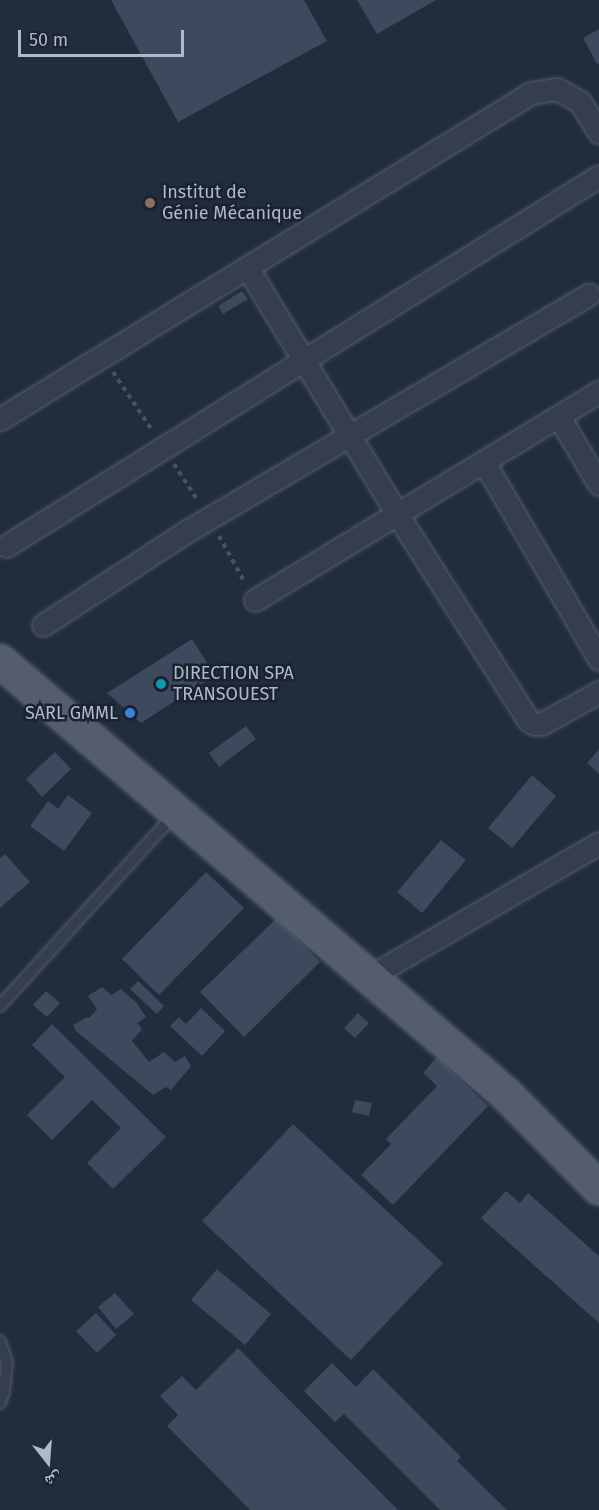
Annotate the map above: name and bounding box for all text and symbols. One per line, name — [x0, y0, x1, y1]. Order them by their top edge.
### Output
scale bar — [21, 18, 188, 56]
text: 50 m — [29, 29, 68, 51]
place label: Institut de Génie Mécanique — [162, 182, 302, 224]
marker: Institut de Génie Mécanique — [143, 196, 157, 210]
place label: DIRECTION SPA TRANSOUEST — [173, 663, 294, 706]
marker: DIRECTION SPA TRANSOUEST — [154, 677, 168, 691]
place label: SARL GMML — [25, 702, 118, 724]
marker: SARL GMML — [123, 706, 137, 720]
north arrow — [18, 1432, 78, 1492]
text: ش — [43, 1468, 64, 1491]

